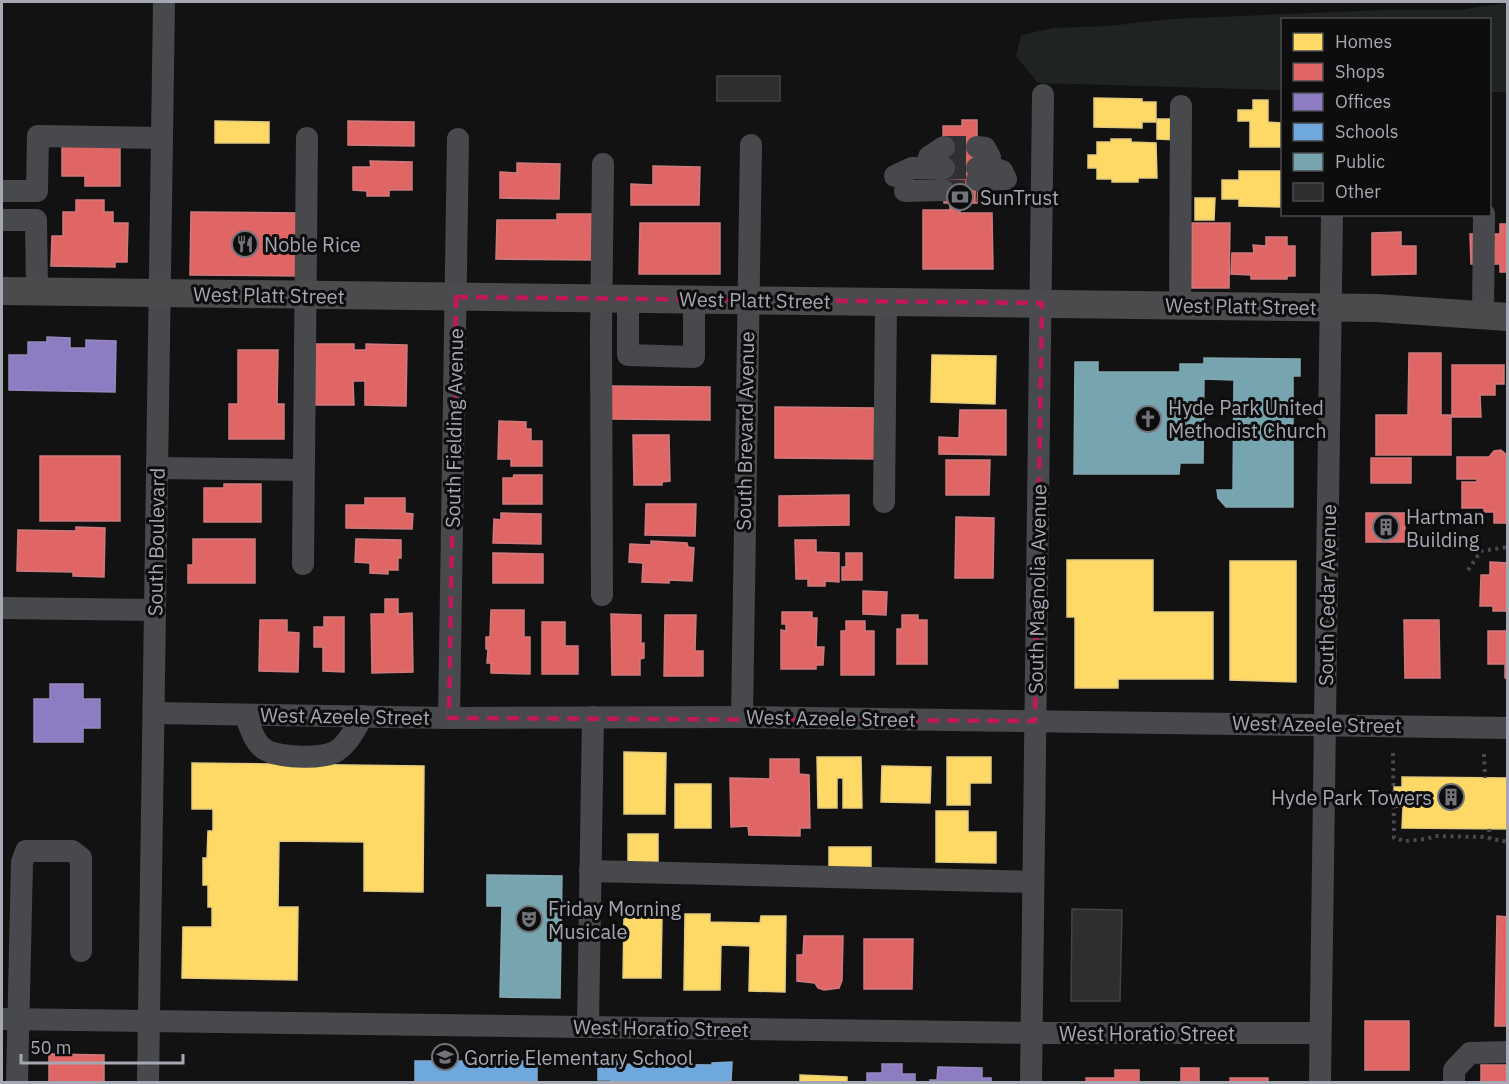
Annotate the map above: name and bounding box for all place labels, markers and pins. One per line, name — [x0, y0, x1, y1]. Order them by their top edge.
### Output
bank icon: SunTrust — [945, 182, 975, 212]
place label: SunTrust — [980, 184, 1059, 211]
restaurant icon: Noble Rice — [230, 229, 260, 259]
place label: Noble Rice — [264, 231, 361, 258]
place label: Hyde Park United Methodist Church — [1168, 394, 1327, 444]
church icon: Hyde Park United Methodist Church — [1133, 404, 1163, 434]
place label: Hartman Building — [1406, 503, 1485, 553]
building icon: Hartman Building — [1371, 512, 1401, 542]
building icon: Hyde Park Towers — [1436, 782, 1466, 812]
place label: Hyde Park Towers — [1271, 784, 1432, 811]
place label: Friday Morning Musicale — [548, 895, 681, 945]
theatre icon: Friday Morning Musicale — [514, 904, 544, 934]
school or university icon: Gorrie Elementary School — [430, 1042, 460, 1072]
place label: Gorrie Elementary School — [464, 1044, 693, 1071]

